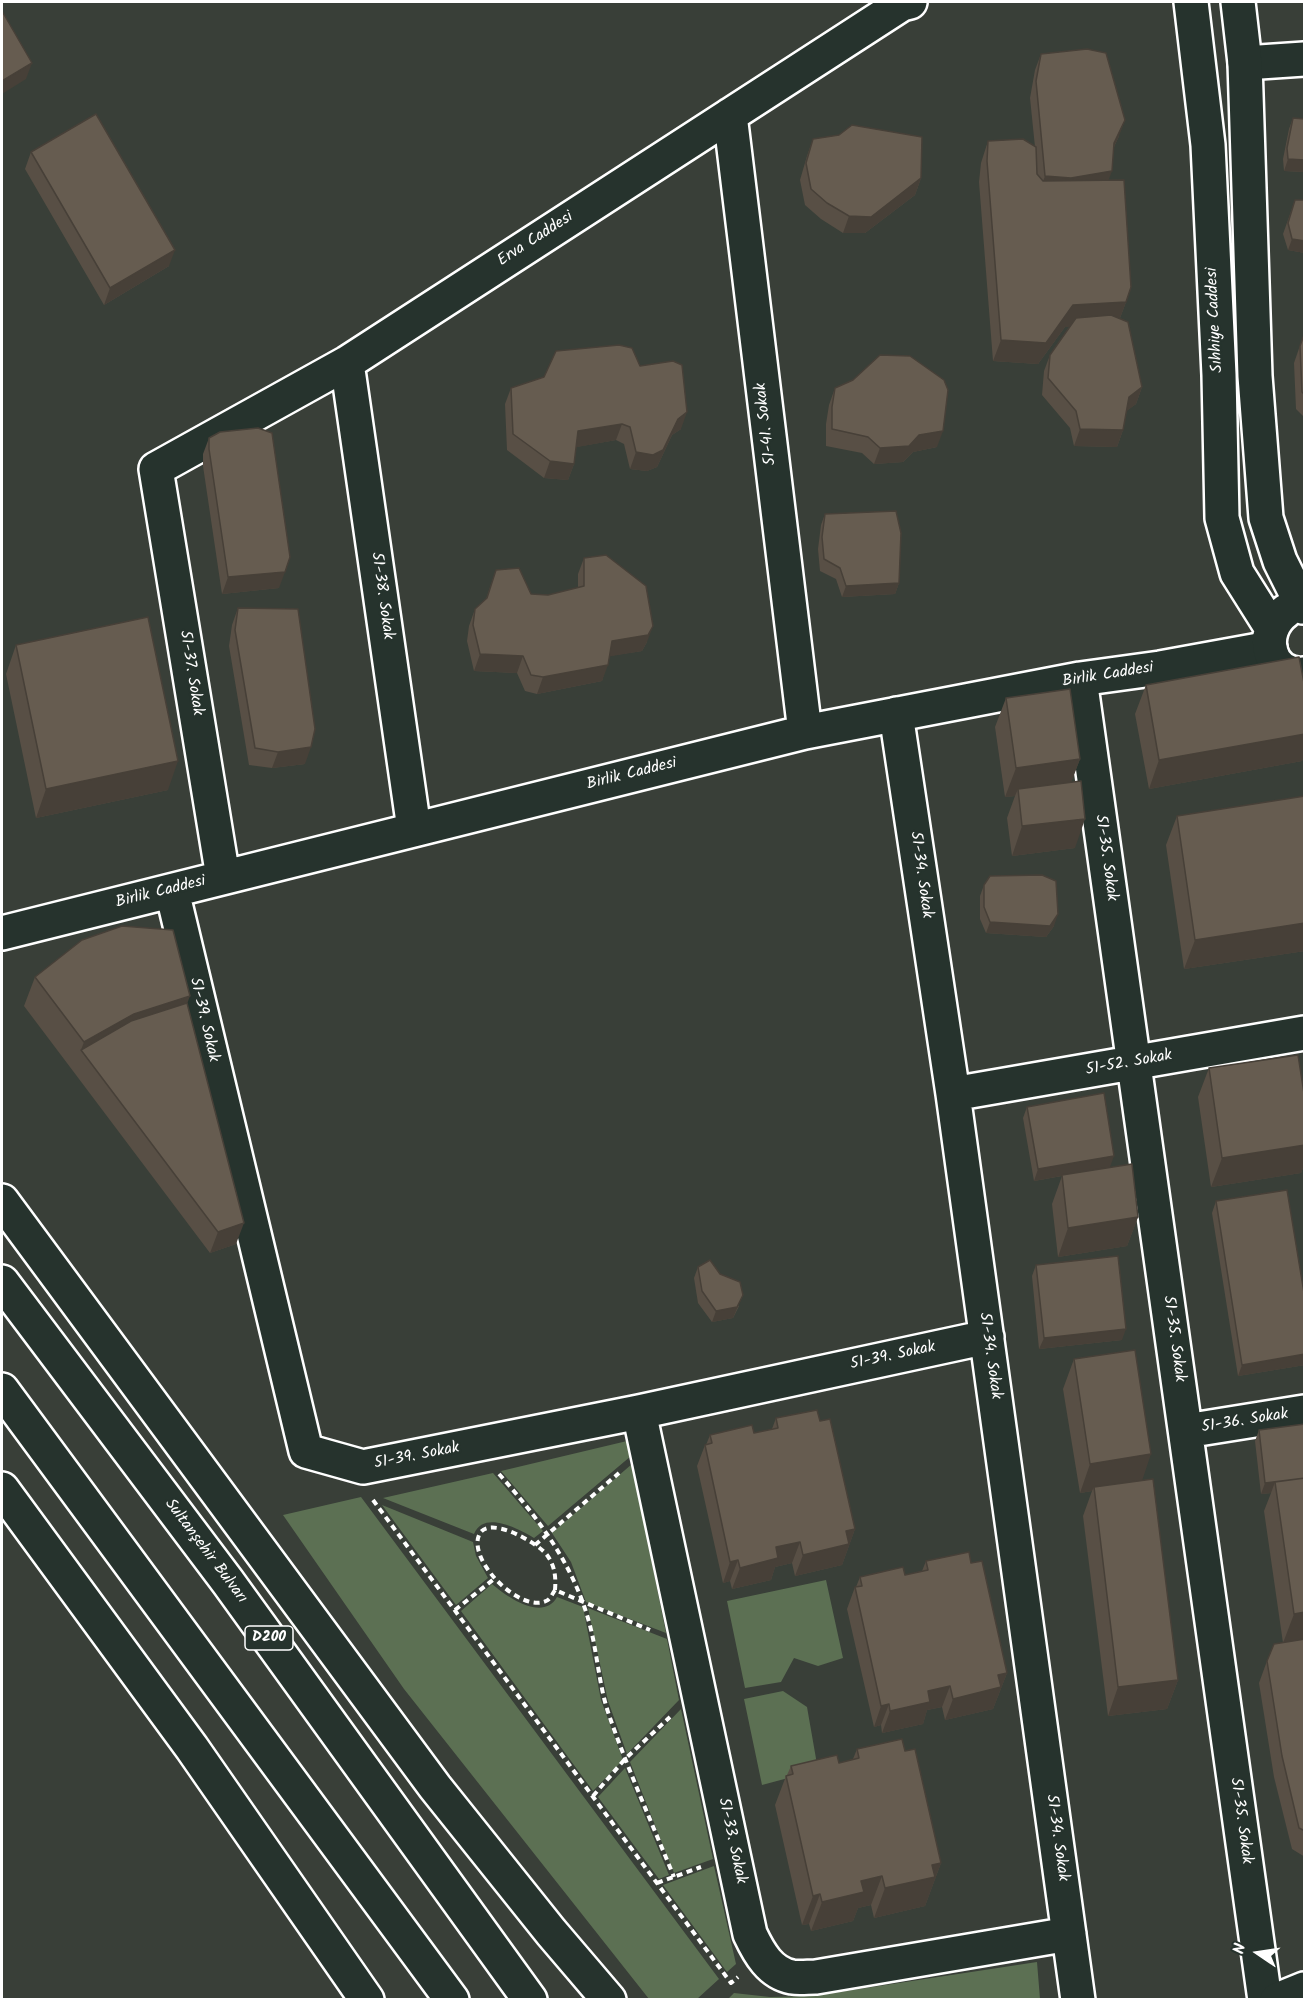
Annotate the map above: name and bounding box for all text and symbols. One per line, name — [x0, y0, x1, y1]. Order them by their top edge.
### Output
street label: Erva Caddesi — [495, 208, 577, 272]
street label: Sıhhiye Caddesi — [1204, 267, 1228, 373]
street label: 51-41. Sokak — [752, 382, 782, 466]
street label: 51-38. Sokak — [365, 551, 397, 641]
street label: 51-37. Sokak — [174, 629, 206, 717]
street label: Birlik Caddesi — [1061, 659, 1155, 693]
street label: Birlik Caddesi — [585, 755, 679, 795]
street label: 51-35. Sokak — [1089, 814, 1121, 902]
street label: 51-34. Sokak — [904, 830, 936, 920]
street label: Birlik Caddesi — [114, 873, 208, 913]
street label: 51-39. Sokak — [184, 976, 222, 1064]
street label: 51-52. Sokak — [1084, 1047, 1174, 1081]
street label: 51-35. Sokak — [1157, 1295, 1189, 1383]
street label: 51-34. Sokak — [973, 1311, 1005, 1401]
street label: 51-39. Sokak — [849, 1339, 937, 1375]
street label: 51-36. Sokak — [1200, 1406, 1290, 1438]
street label: 51-39. Sokak — [373, 1439, 461, 1475]
street label: Sultanşehir Bulvarı — [159, 1496, 251, 1608]
road number: D200 — [245, 1626, 293, 1650]
street label: 51-35. Sokak — [1224, 1777, 1256, 1865]
street label: 51-34. Sokak — [1040, 1793, 1072, 1883]
street label: 51-33. Sokak — [712, 1796, 750, 1886]
north arrow — [1228, 1923, 1288, 1983]
text: N — [1227, 1941, 1253, 1957]

